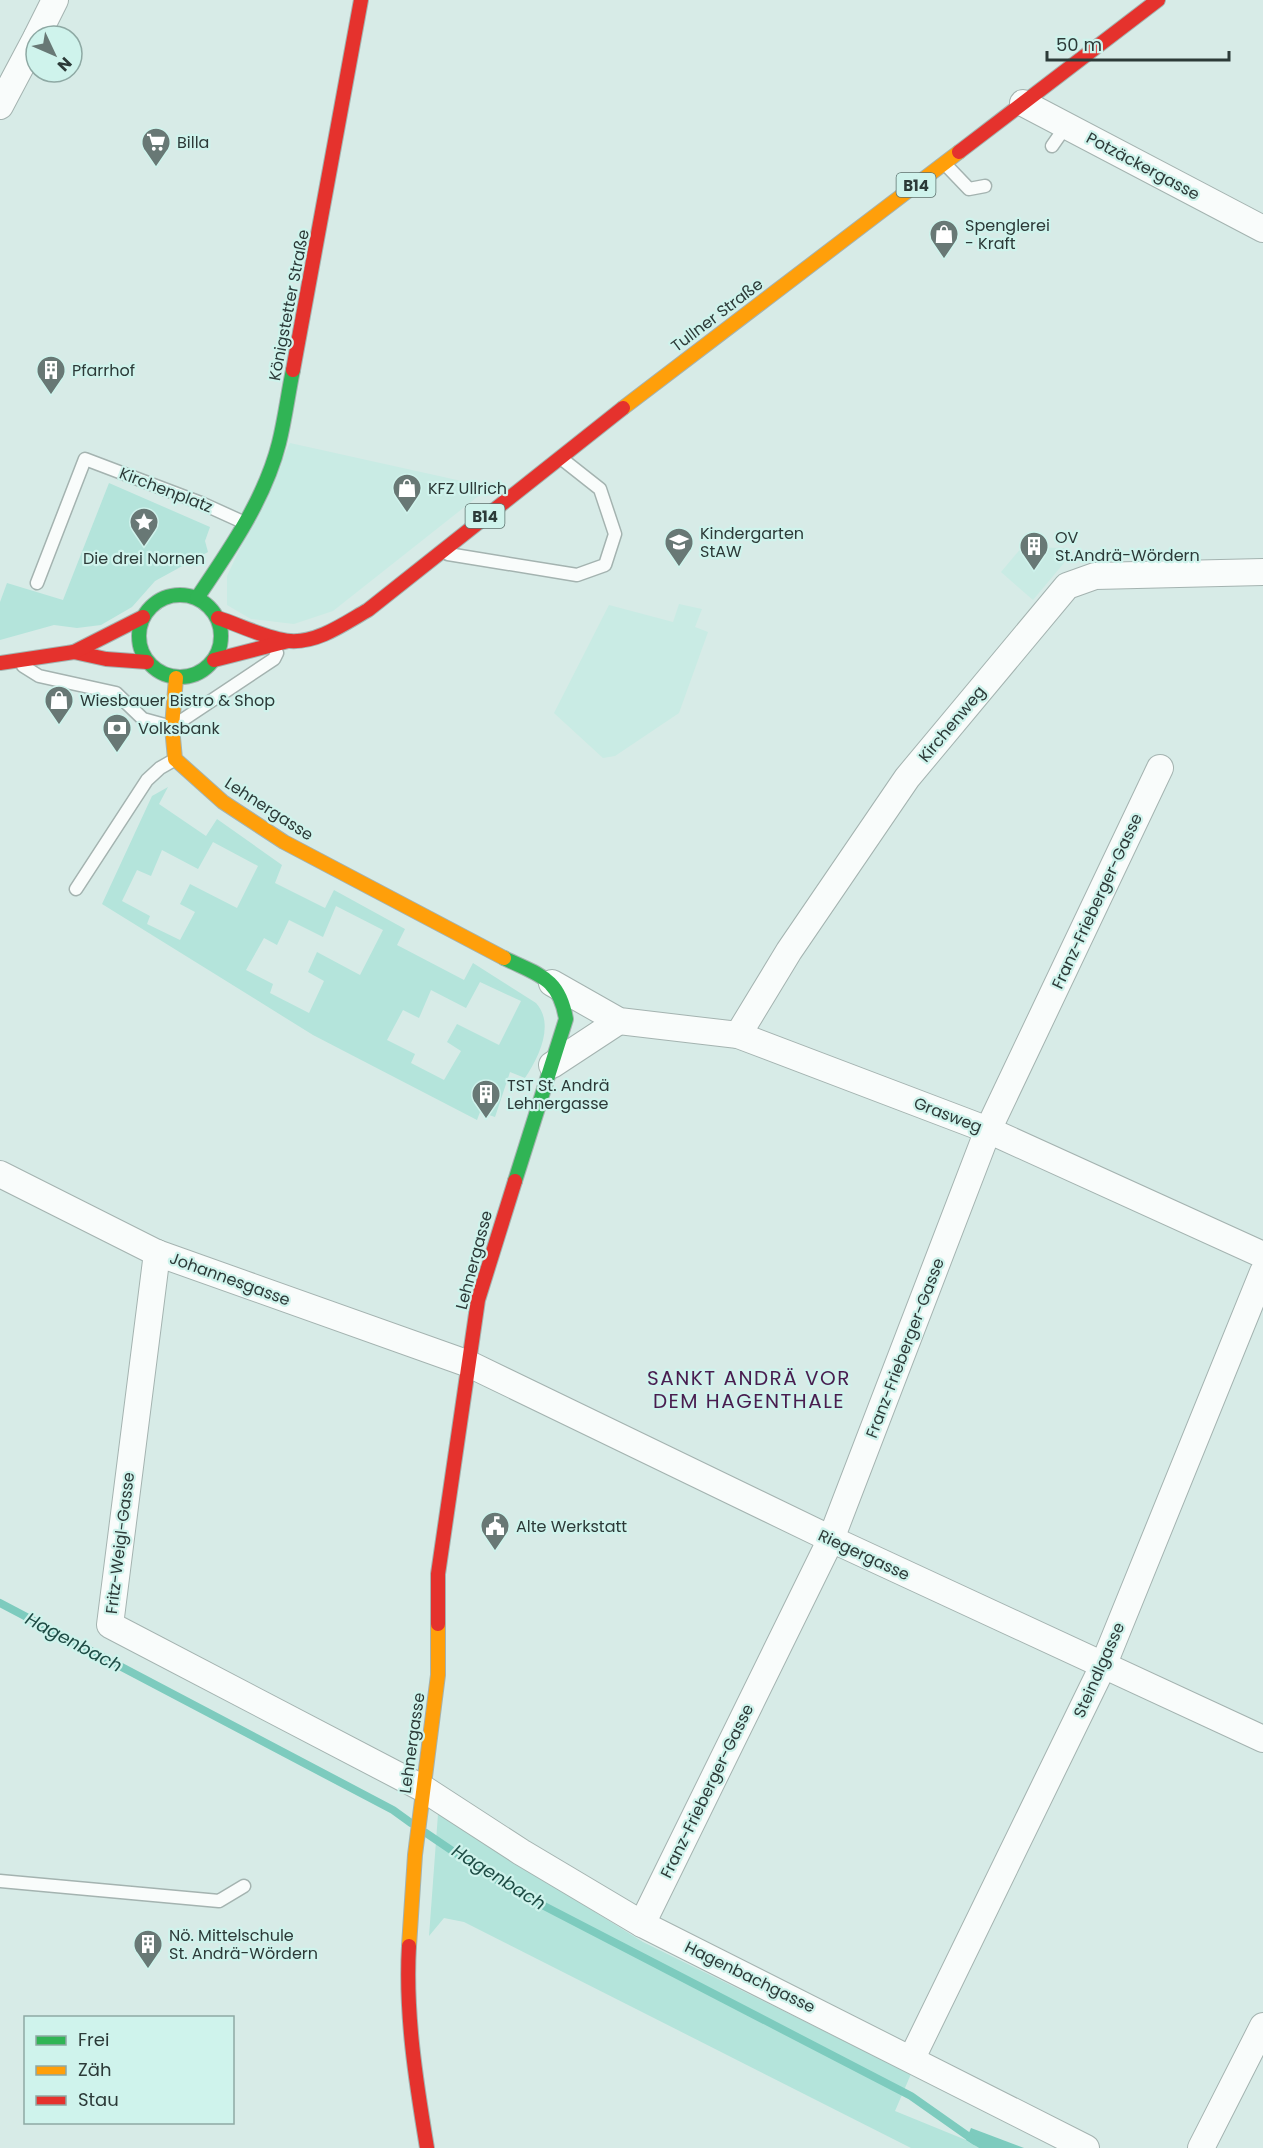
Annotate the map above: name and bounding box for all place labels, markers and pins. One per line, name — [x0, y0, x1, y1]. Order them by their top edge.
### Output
supermarket icon: Billa — [140, 126, 172, 168]
place label: Billa — [177, 131, 209, 154]
place label: Spenglerei - Kraft — [965, 214, 1050, 255]
shop icon: Spenglerei - Kraft — [928, 218, 960, 260]
building icon: Pfarrhof — [35, 354, 67, 396]
place label: Pfarrhof — [72, 359, 135, 382]
shop icon: KFZ Ullrich — [391, 472, 423, 514]
place label: KFZ Ullrich — [428, 477, 507, 500]
place icon: Die drei Nornen — [128, 506, 160, 548]
place label: Kindergarten StAW — [700, 522, 804, 563]
school or university icon: Kindergarten StAW — [663, 526, 695, 568]
place label: OV St.Andrä-Wördern — [1055, 526, 1200, 567]
building icon: OV St.Andrä-Wördern — [1018, 530, 1050, 572]
place label: Die drei Nornen — [83, 547, 205, 570]
shop icon: Wiesbauer Bistro & Shop — [43, 684, 75, 726]
place label: Wiesbauer Bistro & Shop — [80, 689, 275, 712]
bank icon: Volksbank — [101, 712, 133, 754]
place label: Volksbank — [138, 717, 220, 740]
place label: TST St. Andrä Lehnergasse — [507, 1074, 609, 1115]
building icon: TST St. Andrä Lehnergasse — [470, 1078, 502, 1120]
public building icon: Alte Werkstatt — [479, 1510, 511, 1552]
place label: Alte Werkstatt — [516, 1515, 627, 1538]
place label: Nö. Mittelschule St. Andrä-Wördern — [169, 1924, 318, 1965]
building icon: Nö. Mittelschule St. Andrä-Wördern — [132, 1928, 164, 1970]

